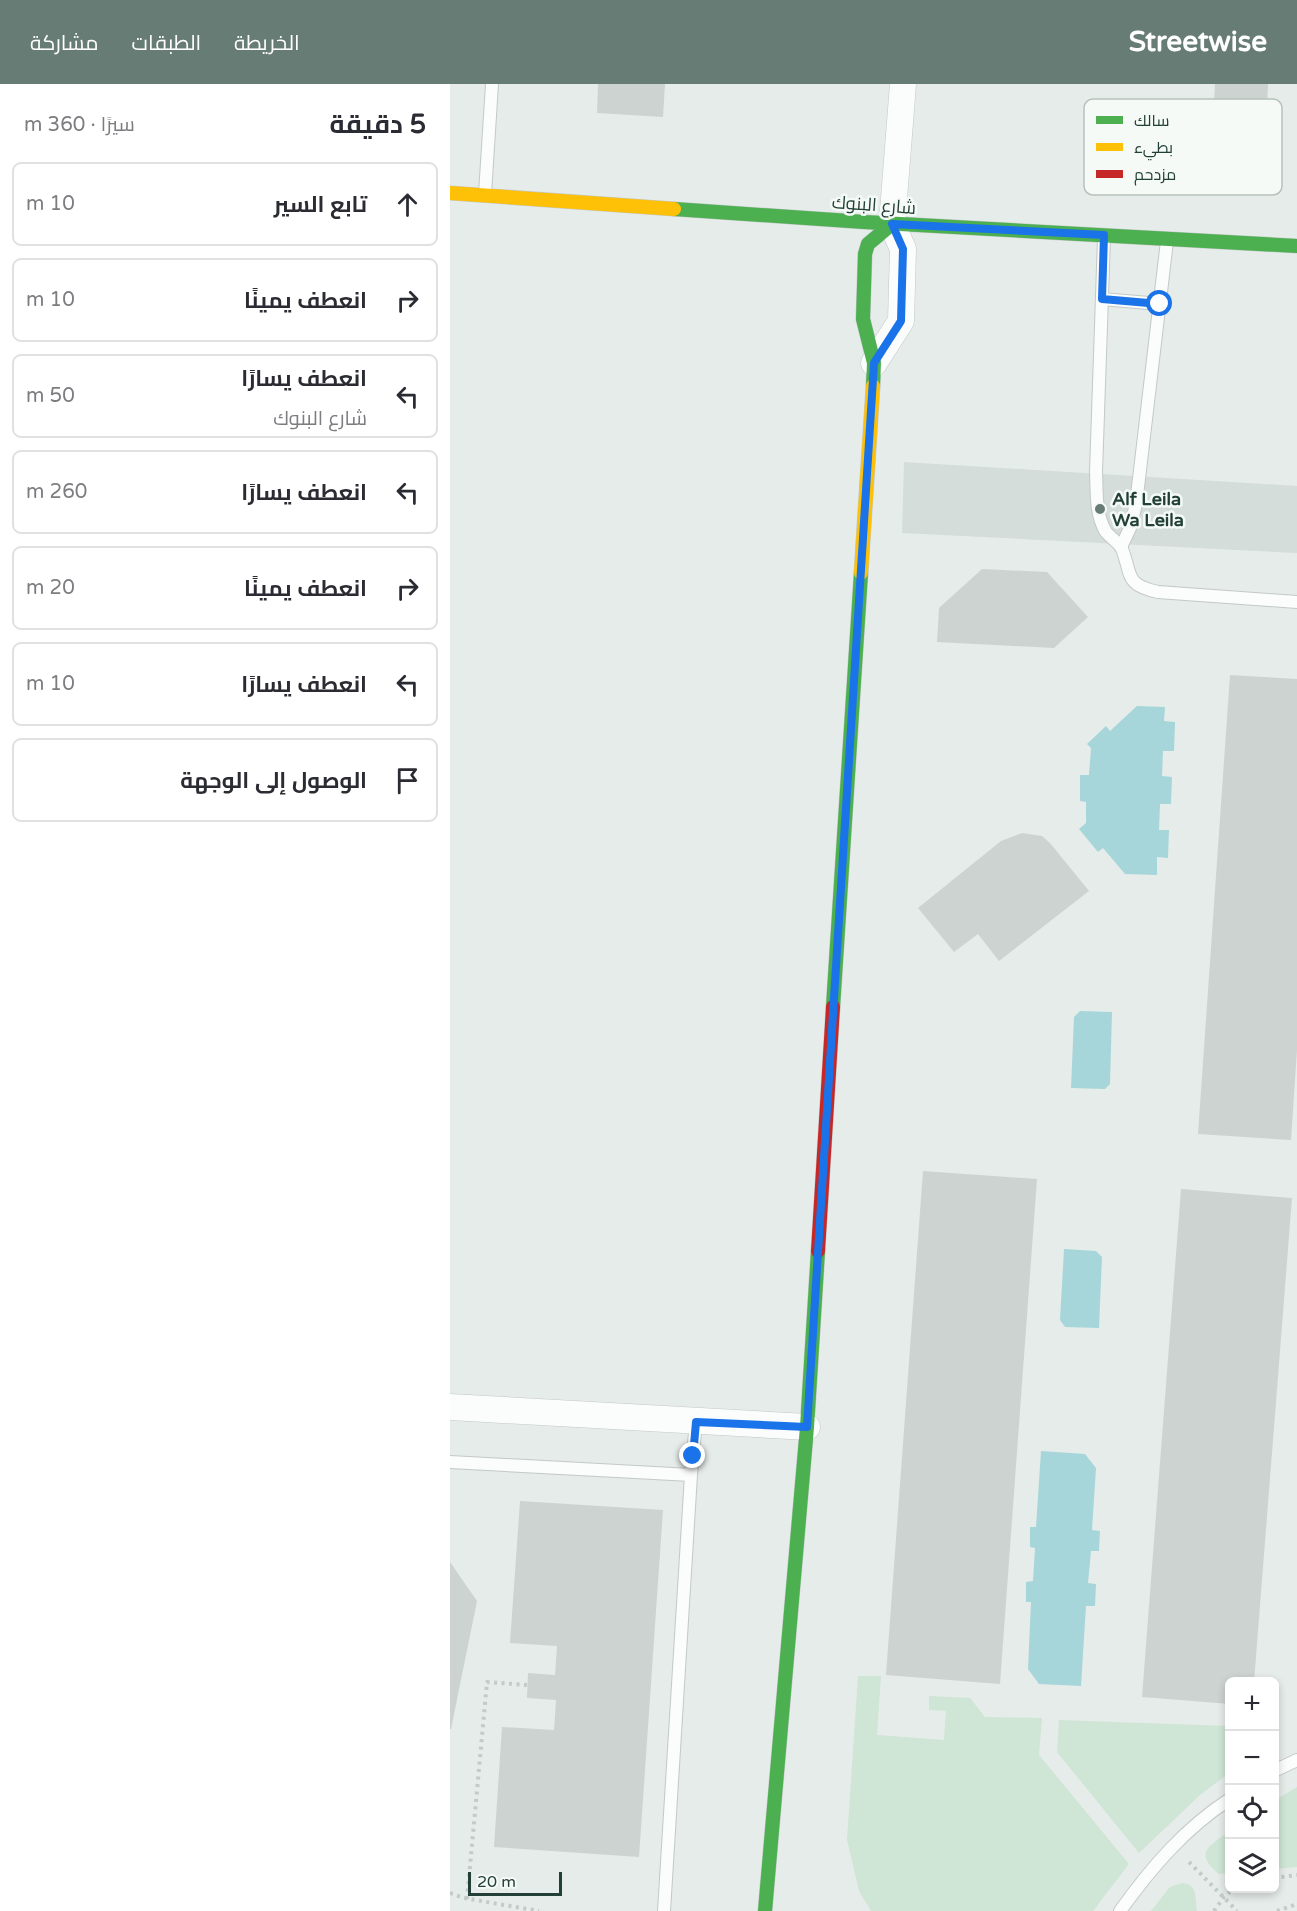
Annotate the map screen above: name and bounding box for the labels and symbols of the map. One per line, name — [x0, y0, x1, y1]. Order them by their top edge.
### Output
legend — [1084, 99, 1282, 195]
text: سالك — [1134, 111, 1169, 131]
text: بطيء — [1134, 138, 1173, 161]
text: مزدحم — [1134, 165, 1176, 186]
street label: شارع البنوك — [831, 191, 917, 220]
route start — [1146, 290, 1172, 316]
place label: Alf Leila Wa Leila — [1112, 488, 1184, 531]
marker: Alf Leila Wa Leila — [1093, 502, 1107, 516]
route end — [679, 1442, 705, 1468]
scale bar — [468, 1869, 562, 1896]

